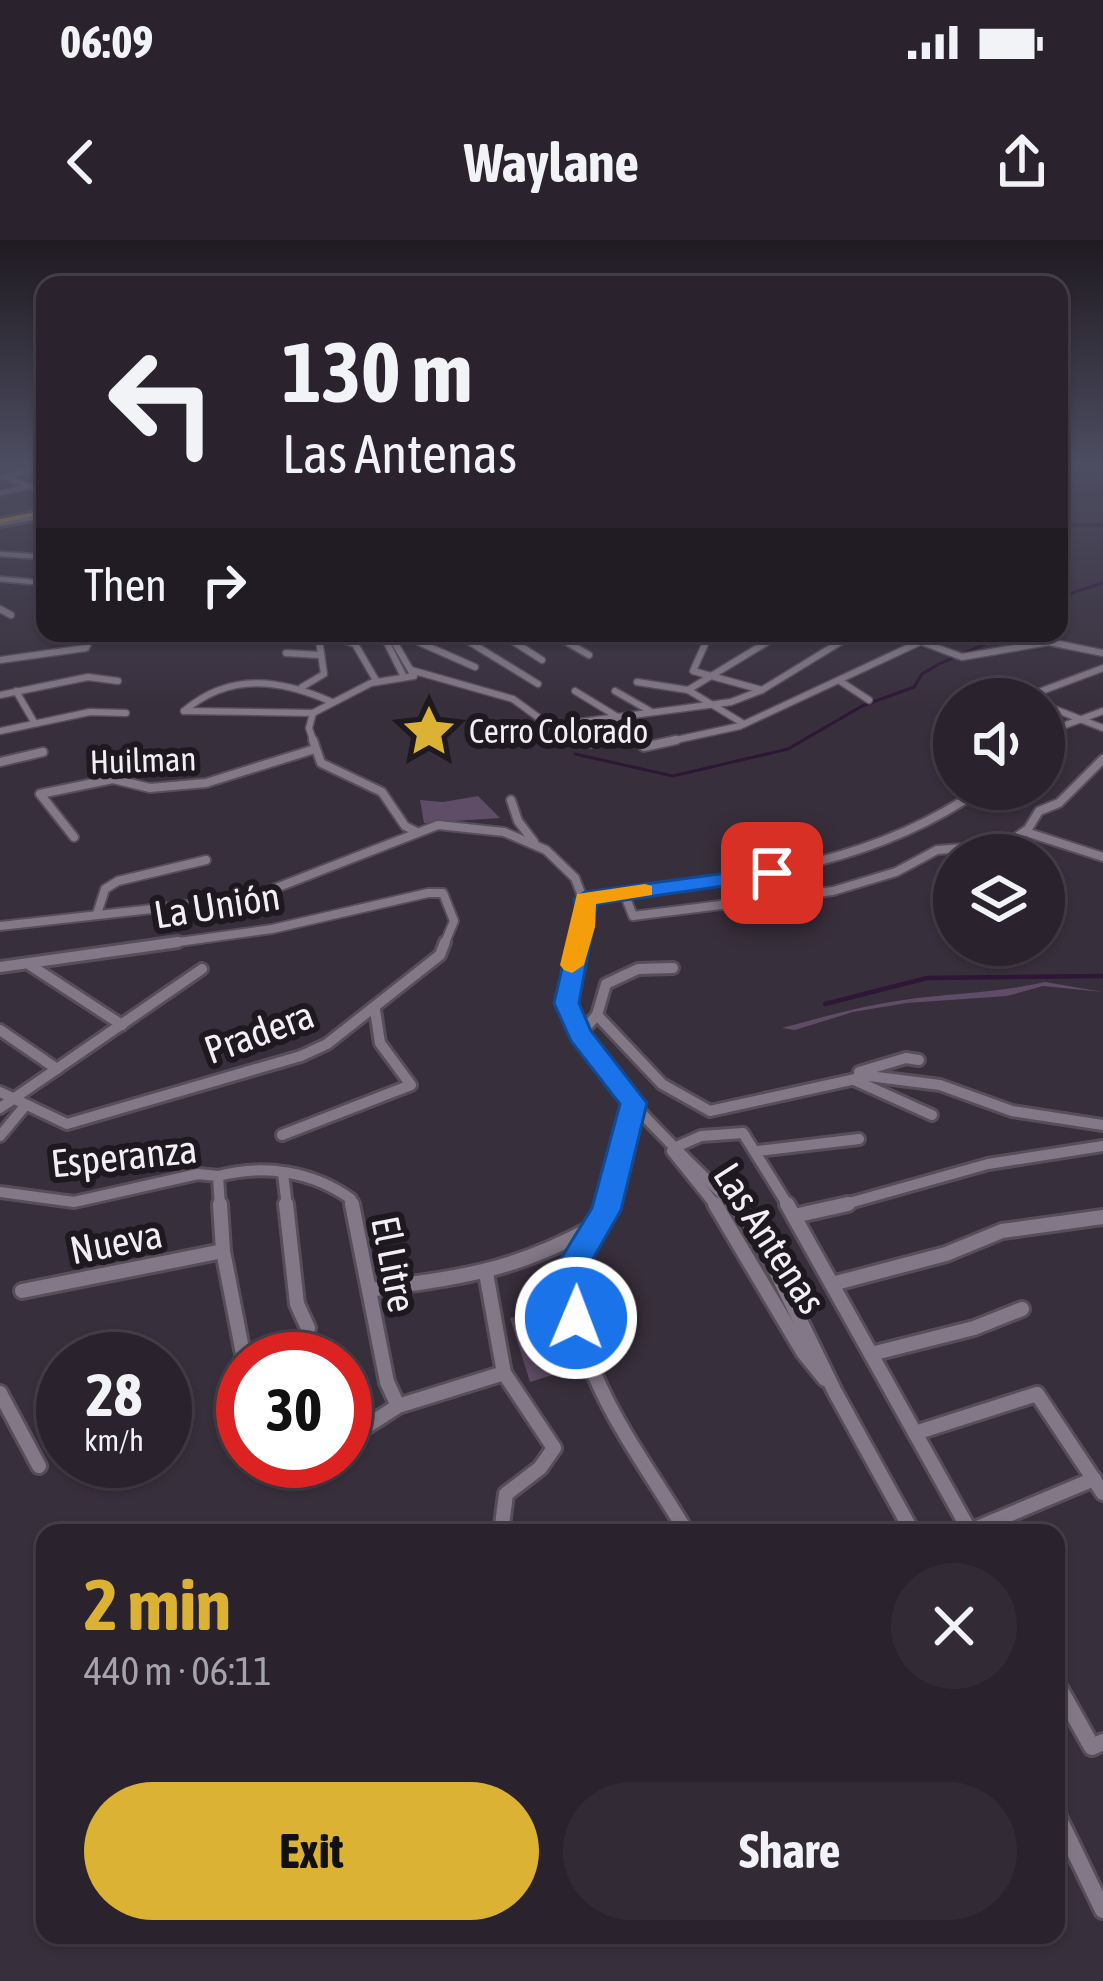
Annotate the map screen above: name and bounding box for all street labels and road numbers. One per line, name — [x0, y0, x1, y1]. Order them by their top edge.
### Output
street label: Huilman — [89, 739, 197, 781]
street label: La Unión — [151, 873, 283, 937]
street label: Pradera — [198, 992, 320, 1072]
street label: Esperanza — [49, 1126, 199, 1186]
street label: Las Antenas — [705, 1155, 835, 1321]
street label: Nueva — [66, 1212, 166, 1272]
street label: El Litre — [363, 1212, 425, 1316]

